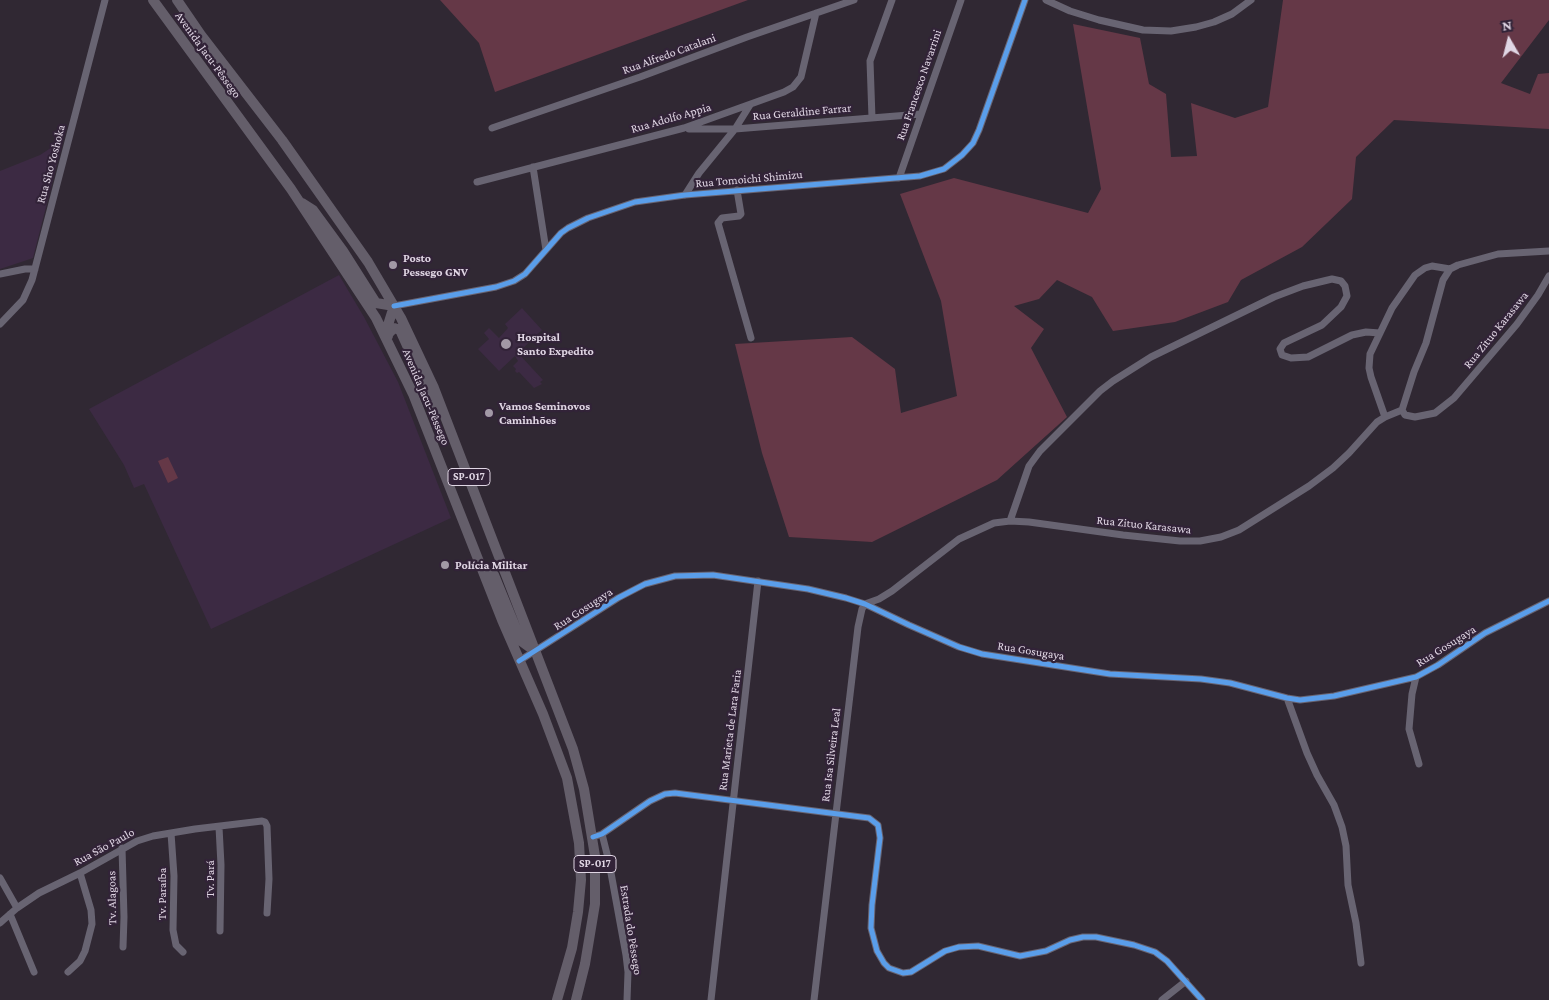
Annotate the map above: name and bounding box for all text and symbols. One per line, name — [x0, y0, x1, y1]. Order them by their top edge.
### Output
street label: Avenida Jacu-Pêssego — [172, 9, 244, 101]
north arrow — [1484, 15, 1534, 65]
text: N — [1501, 17, 1513, 34]
street label: Rua Francesco Navarrini — [893, 28, 945, 142]
street label: Rua Alfredo Catalani — [620, 30, 718, 78]
street label: Rua Adolfo Appia — [629, 100, 713, 136]
street label: Rua Geraldine Farrar — [752, 101, 852, 123]
street label: Rua Sho Yoshoka — [34, 123, 68, 205]
street label: Rua Tomoichi Shimizu — [695, 167, 803, 191]
place label: Posto Pessego GNV — [403, 251, 468, 279]
marker: Posto Pessego GNV — [387, 259, 399, 271]
street label: Rua Zituo Karasawa — [1461, 289, 1531, 371]
place label: Hospital Santo Expedito — [517, 330, 594, 358]
marker: Hospital Santo Expedito — [499, 337, 513, 351]
street label: Avenida Jacu-Pêssego — [399, 347, 453, 447]
place label: Vamos Seminovos Caminhões — [499, 399, 590, 427]
marker: Vamos Seminovos Caminhões — [483, 407, 495, 419]
road number: SP-017 — [448, 468, 490, 486]
street label: Rua Zituo Karasawa — [1096, 513, 1192, 537]
place label: Polícia Militar — [455, 558, 527, 572]
marker: Polícia Militar — [439, 559, 451, 571]
street label: Rua Gosugaya — [551, 585, 615, 633]
street label: Rua Gosugaya — [1414, 622, 1478, 670]
street label: Rua Gosugaya — [997, 639, 1065, 663]
street label: Rua Marieta de Lara Faria — [715, 669, 745, 791]
street label: Rua Isa Silveira Leal — [818, 707, 844, 803]
street label: Rua São Paulo — [71, 825, 137, 869]
road number: SP-017 — [574, 856, 616, 872]
street label: Tv. Pará — [203, 860, 217, 898]
street label: Tv. Paraíba — [155, 868, 169, 920]
street label: Tv. Alagoas — [104, 871, 120, 925]
street label: Estrada do Pêssego — [617, 884, 645, 976]

